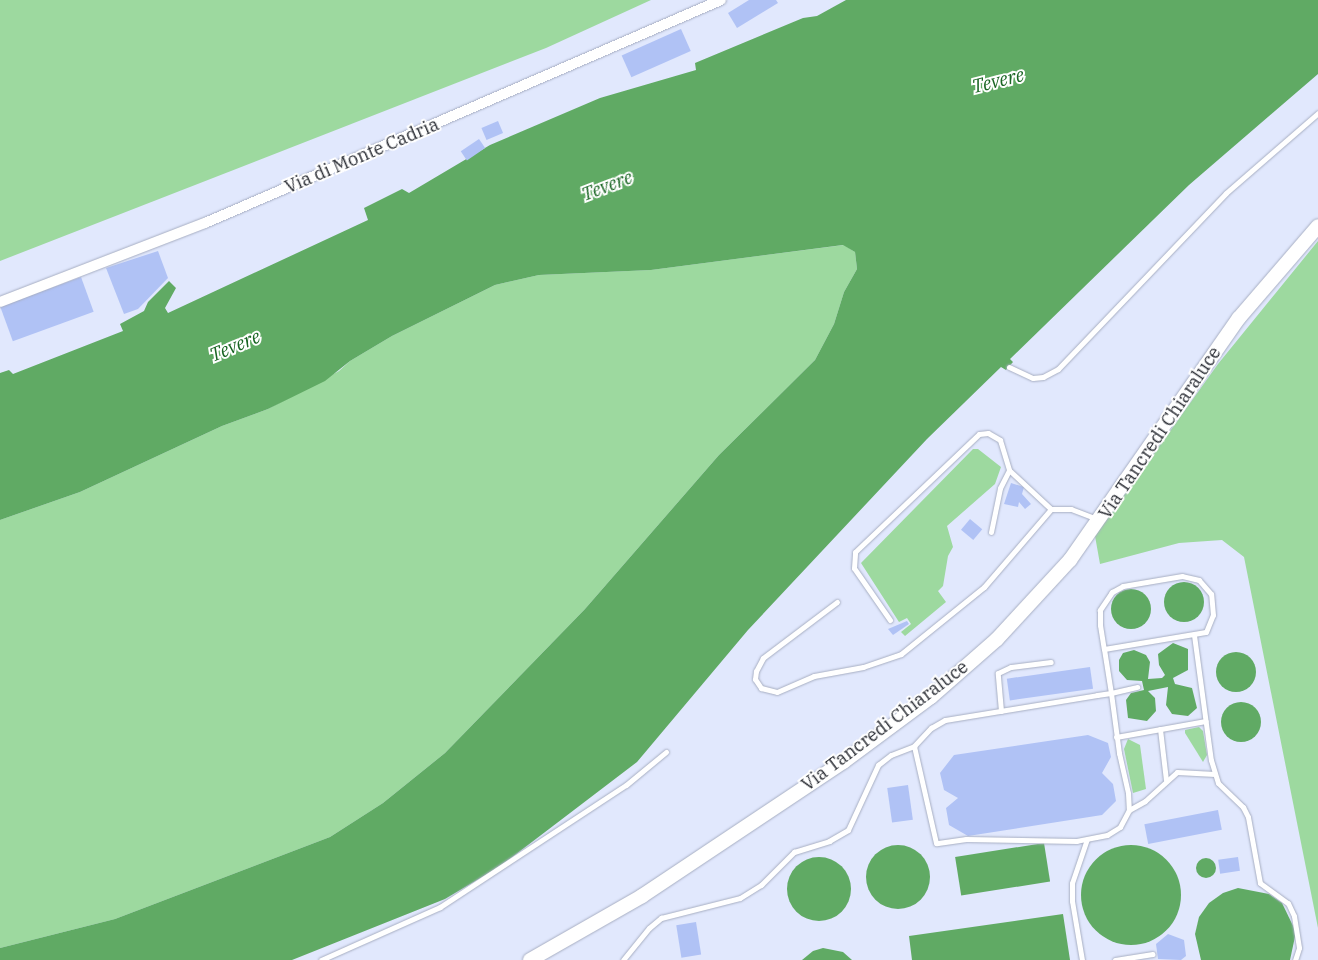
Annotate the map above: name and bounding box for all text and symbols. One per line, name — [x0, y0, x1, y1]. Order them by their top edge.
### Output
water label: Tevere — [970, 64, 1026, 98]
street label: Via di Monte Cadria — [282, 114, 442, 198]
water label: Tevere — [578, 166, 636, 206]
water label: Tevere — [206, 325, 264, 367]
street label: Via Tancredi Chiaraluce — [1094, 343, 1226, 523]
street label: Via Tancredi Chiaraluce — [797, 656, 973, 796]

